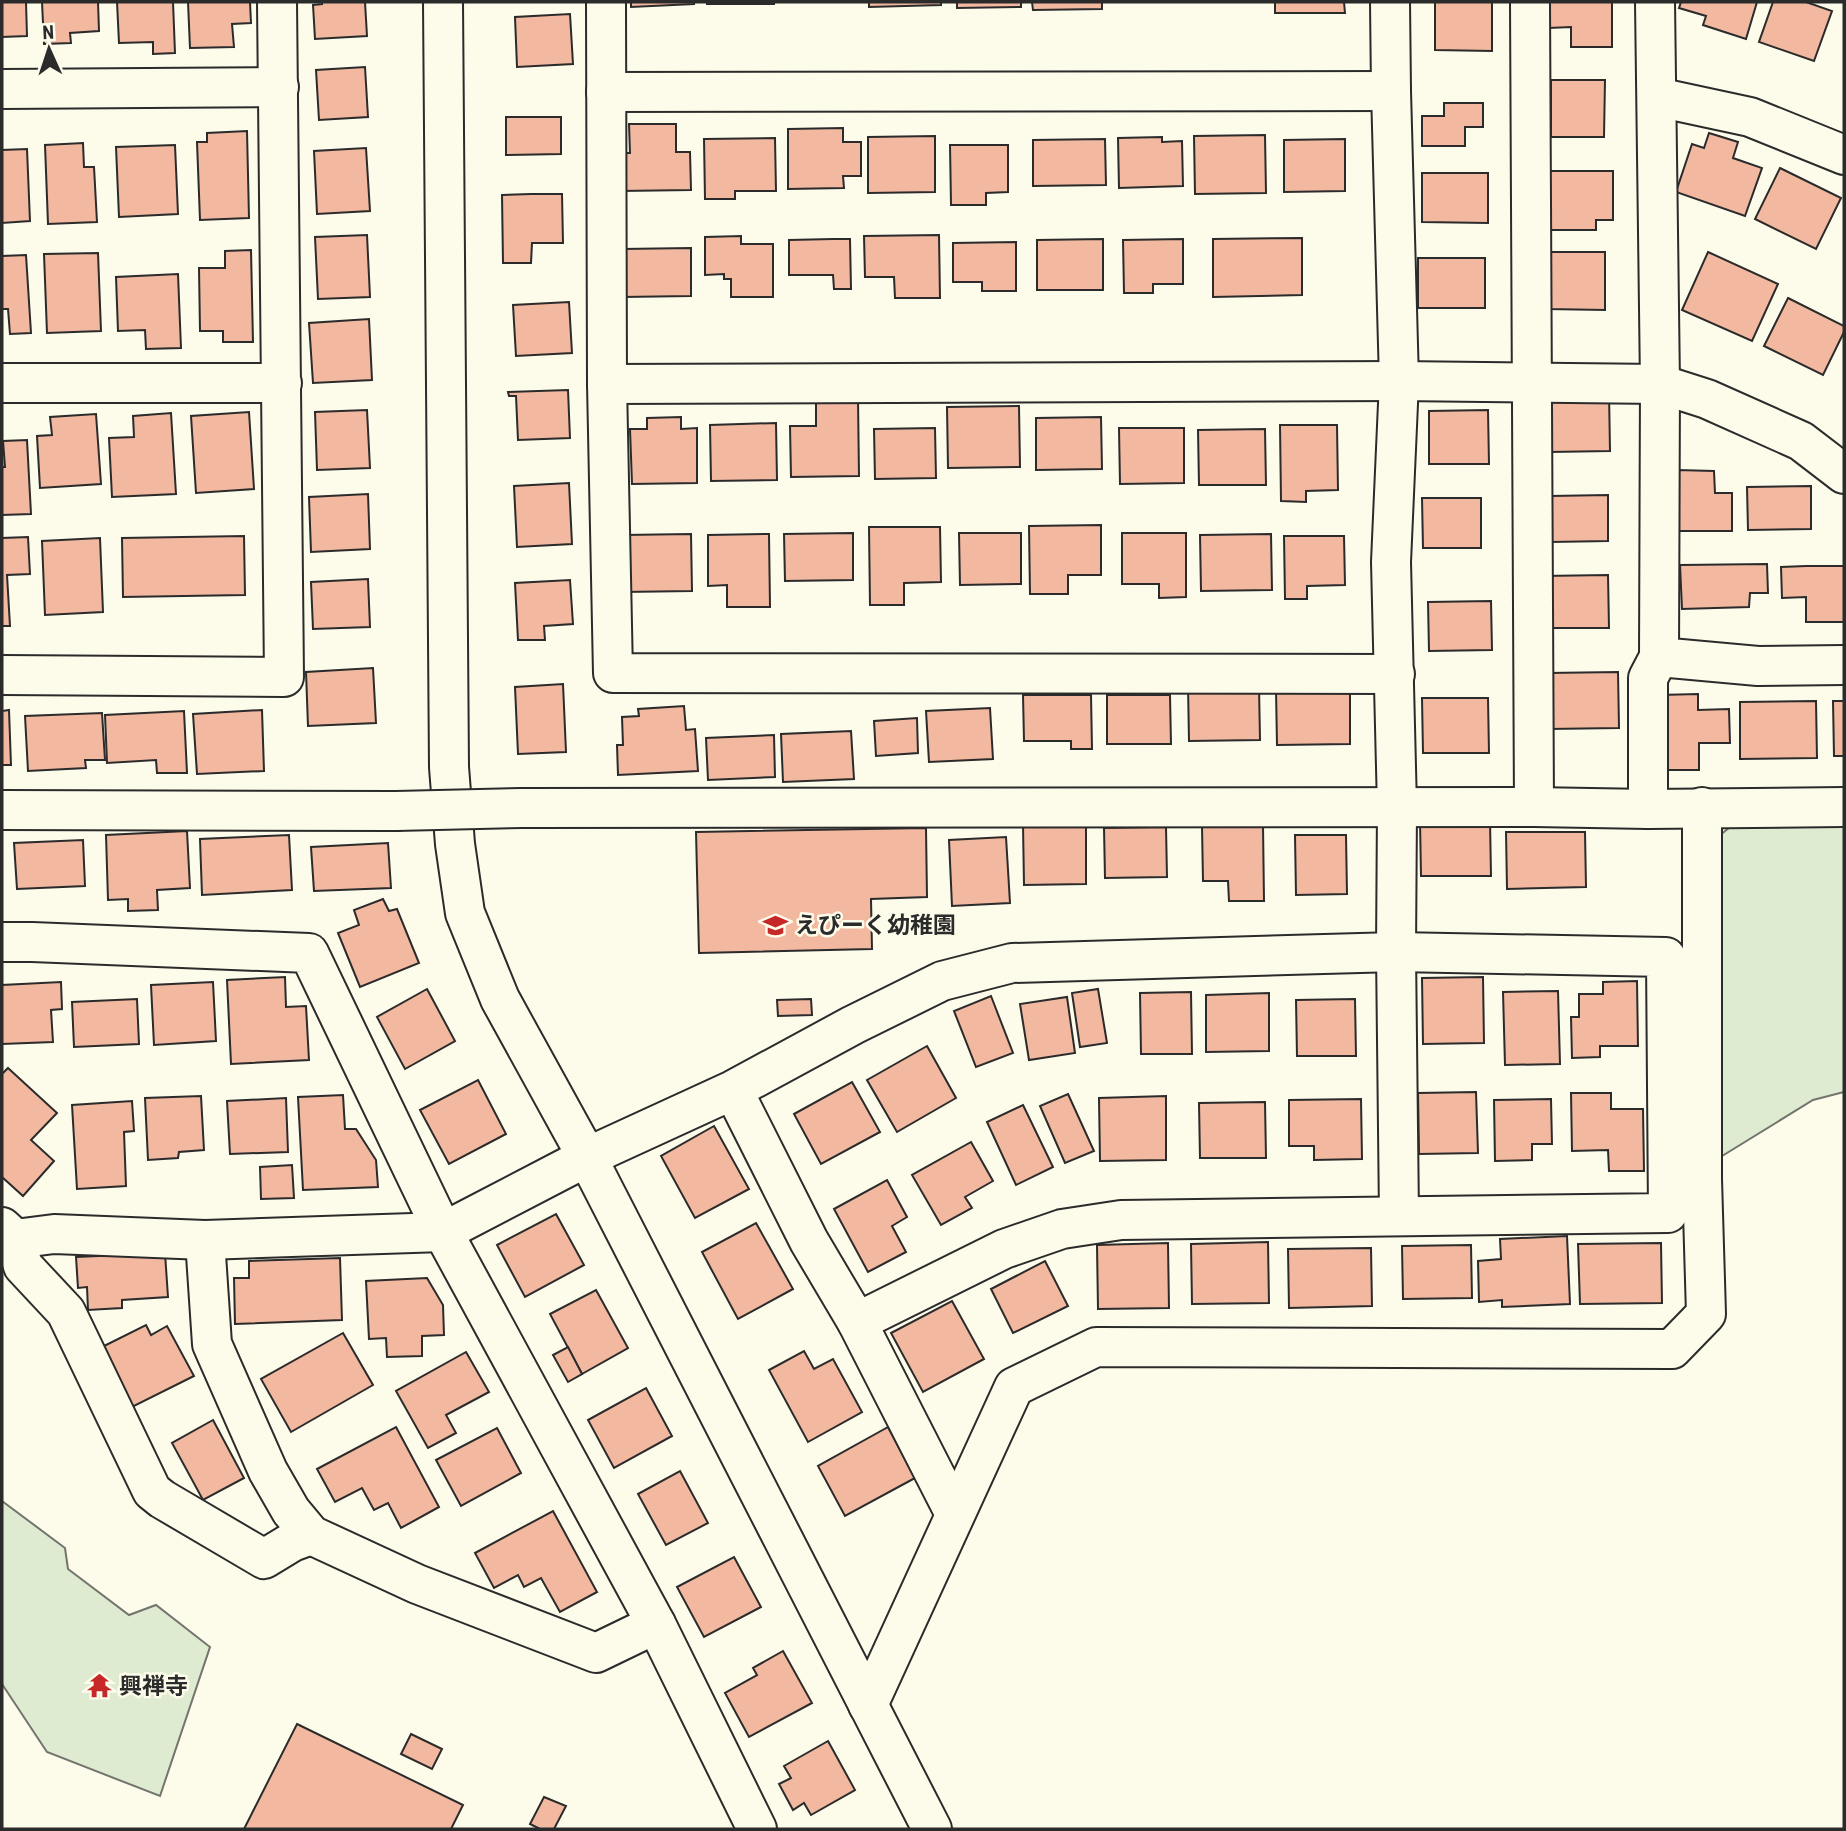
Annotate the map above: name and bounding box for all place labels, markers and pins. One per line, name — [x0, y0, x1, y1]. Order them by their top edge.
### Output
school or university icon: えぴーく幼稚園 — [761, 911, 789, 939]
place label: えぴーく幼稚園 — [795, 912, 956, 939]
temple icon: 興禅寺 — [85, 1672, 113, 1700]
place label: 興禅寺 — [119, 1673, 188, 1700]

